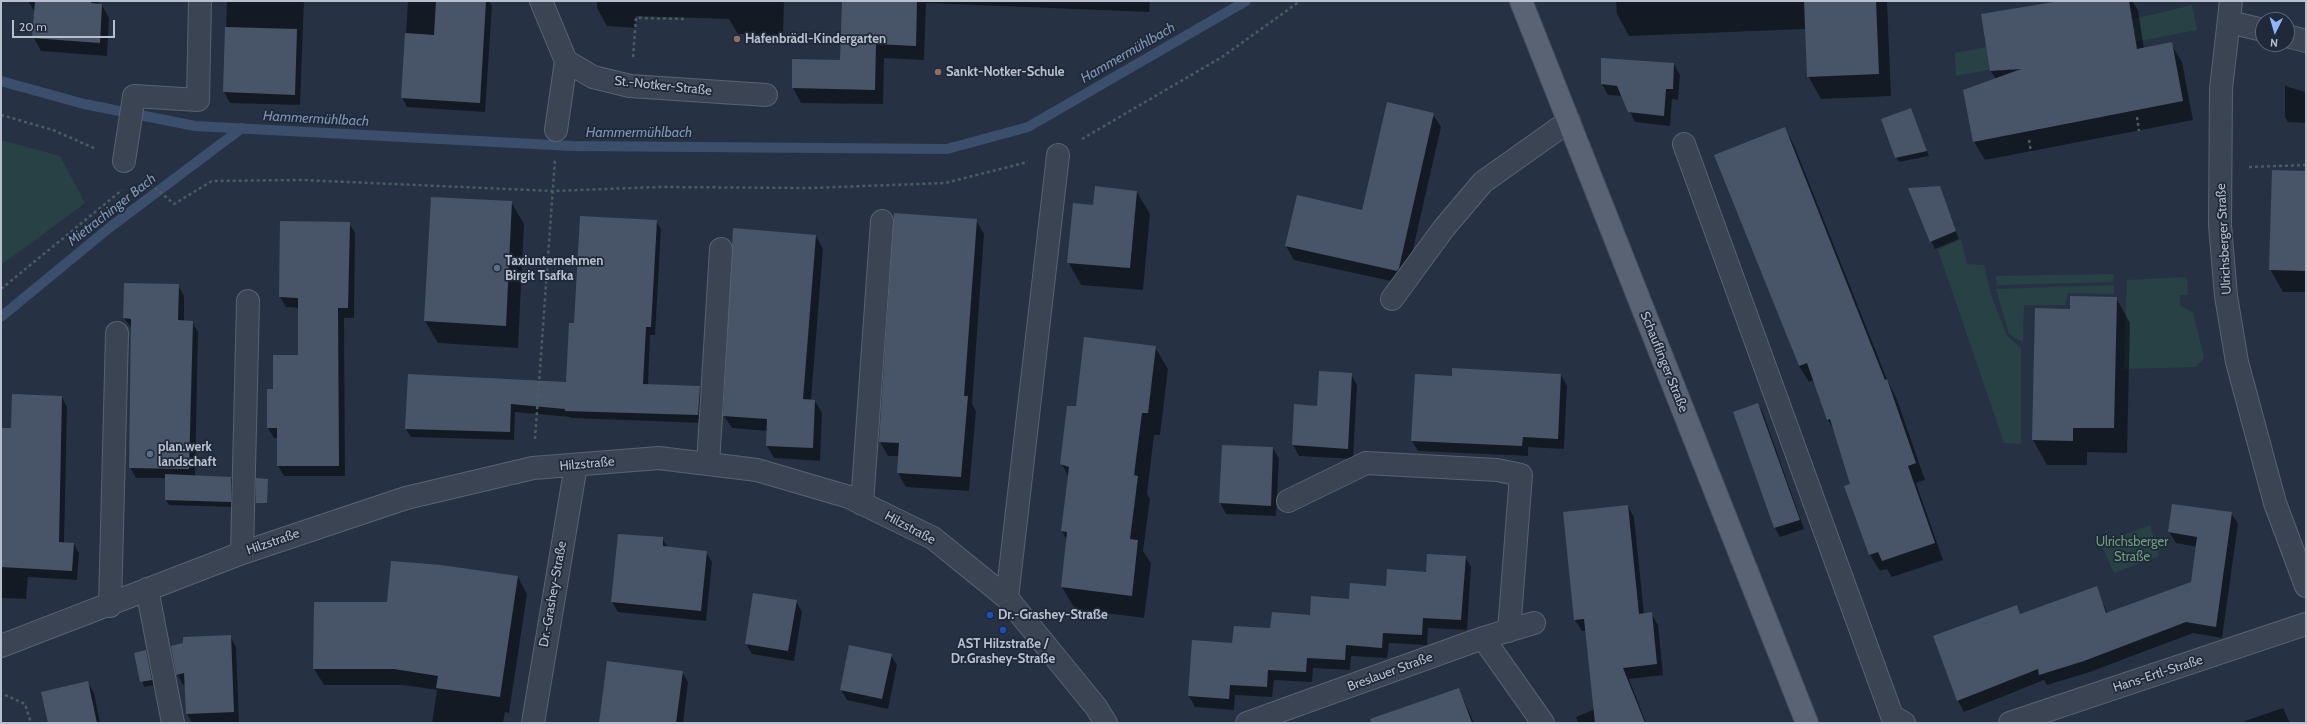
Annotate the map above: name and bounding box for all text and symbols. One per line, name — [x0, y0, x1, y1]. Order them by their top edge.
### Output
scale bar — [14, 12, 117, 38]
north arrow — [2255, 12, 2295, 52]
text: 20 m — [19, 19, 47, 34]
water label: Hammermühlbach — [1078, 19, 1178, 87]
place label: Hafenbrädl-Kindergarten — [745, 31, 886, 47]
marker: Hafenbrädl-Kindergarten — [732, 34, 742, 44]
text: N — [2270, 36, 2279, 50]
place label: Sankt-Notker-Schule — [946, 64, 1064, 80]
marker: Sankt-Notker-Schule — [933, 67, 943, 77]
street label: St.-Notker-Straße — [614, 73, 712, 99]
water label: Hammermühlbach — [262, 108, 370, 130]
water label: Hammermühlbach — [586, 125, 692, 141]
water label: Mietrachinger Bach — [65, 170, 159, 250]
street label: Ulrichsberger Straße — [2213, 183, 2235, 295]
place label: Taxiunternehmen Birgit Tsafka — [505, 253, 603, 284]
marker: Taxiunternehmen Birgit Tsafka — [492, 263, 502, 273]
street label: Schauflinger Straße — [1637, 309, 1691, 415]
place label: plan.werk landschaft — [158, 439, 216, 470]
marker: plan.werk landschaft — [145, 449, 155, 459]
street label: Hilzstraße — [559, 454, 615, 474]
street label: Hilzstraße — [882, 508, 938, 548]
street label: Hilzstraße — [244, 526, 302, 558]
park label: Ulrichsberger Straße — [2096, 534, 2168, 565]
street label: Dr.-Grashey-Straße — [536, 540, 570, 648]
place label: Dr.-Grashey-Straße — [998, 607, 1108, 623]
marker: Dr.-Grashey-Straße — [985, 610, 995, 620]
marker: AST Hilzstraße / Dr.Grashey-Straße — [998, 625, 1008, 635]
place label: AST Hilzstraße / Dr.Grashey-Straße — [951, 636, 1055, 667]
street label: Breslauer Straße — [1345, 649, 1435, 695]
street label: Hans-Ertl-Straße — [2111, 652, 2205, 696]

